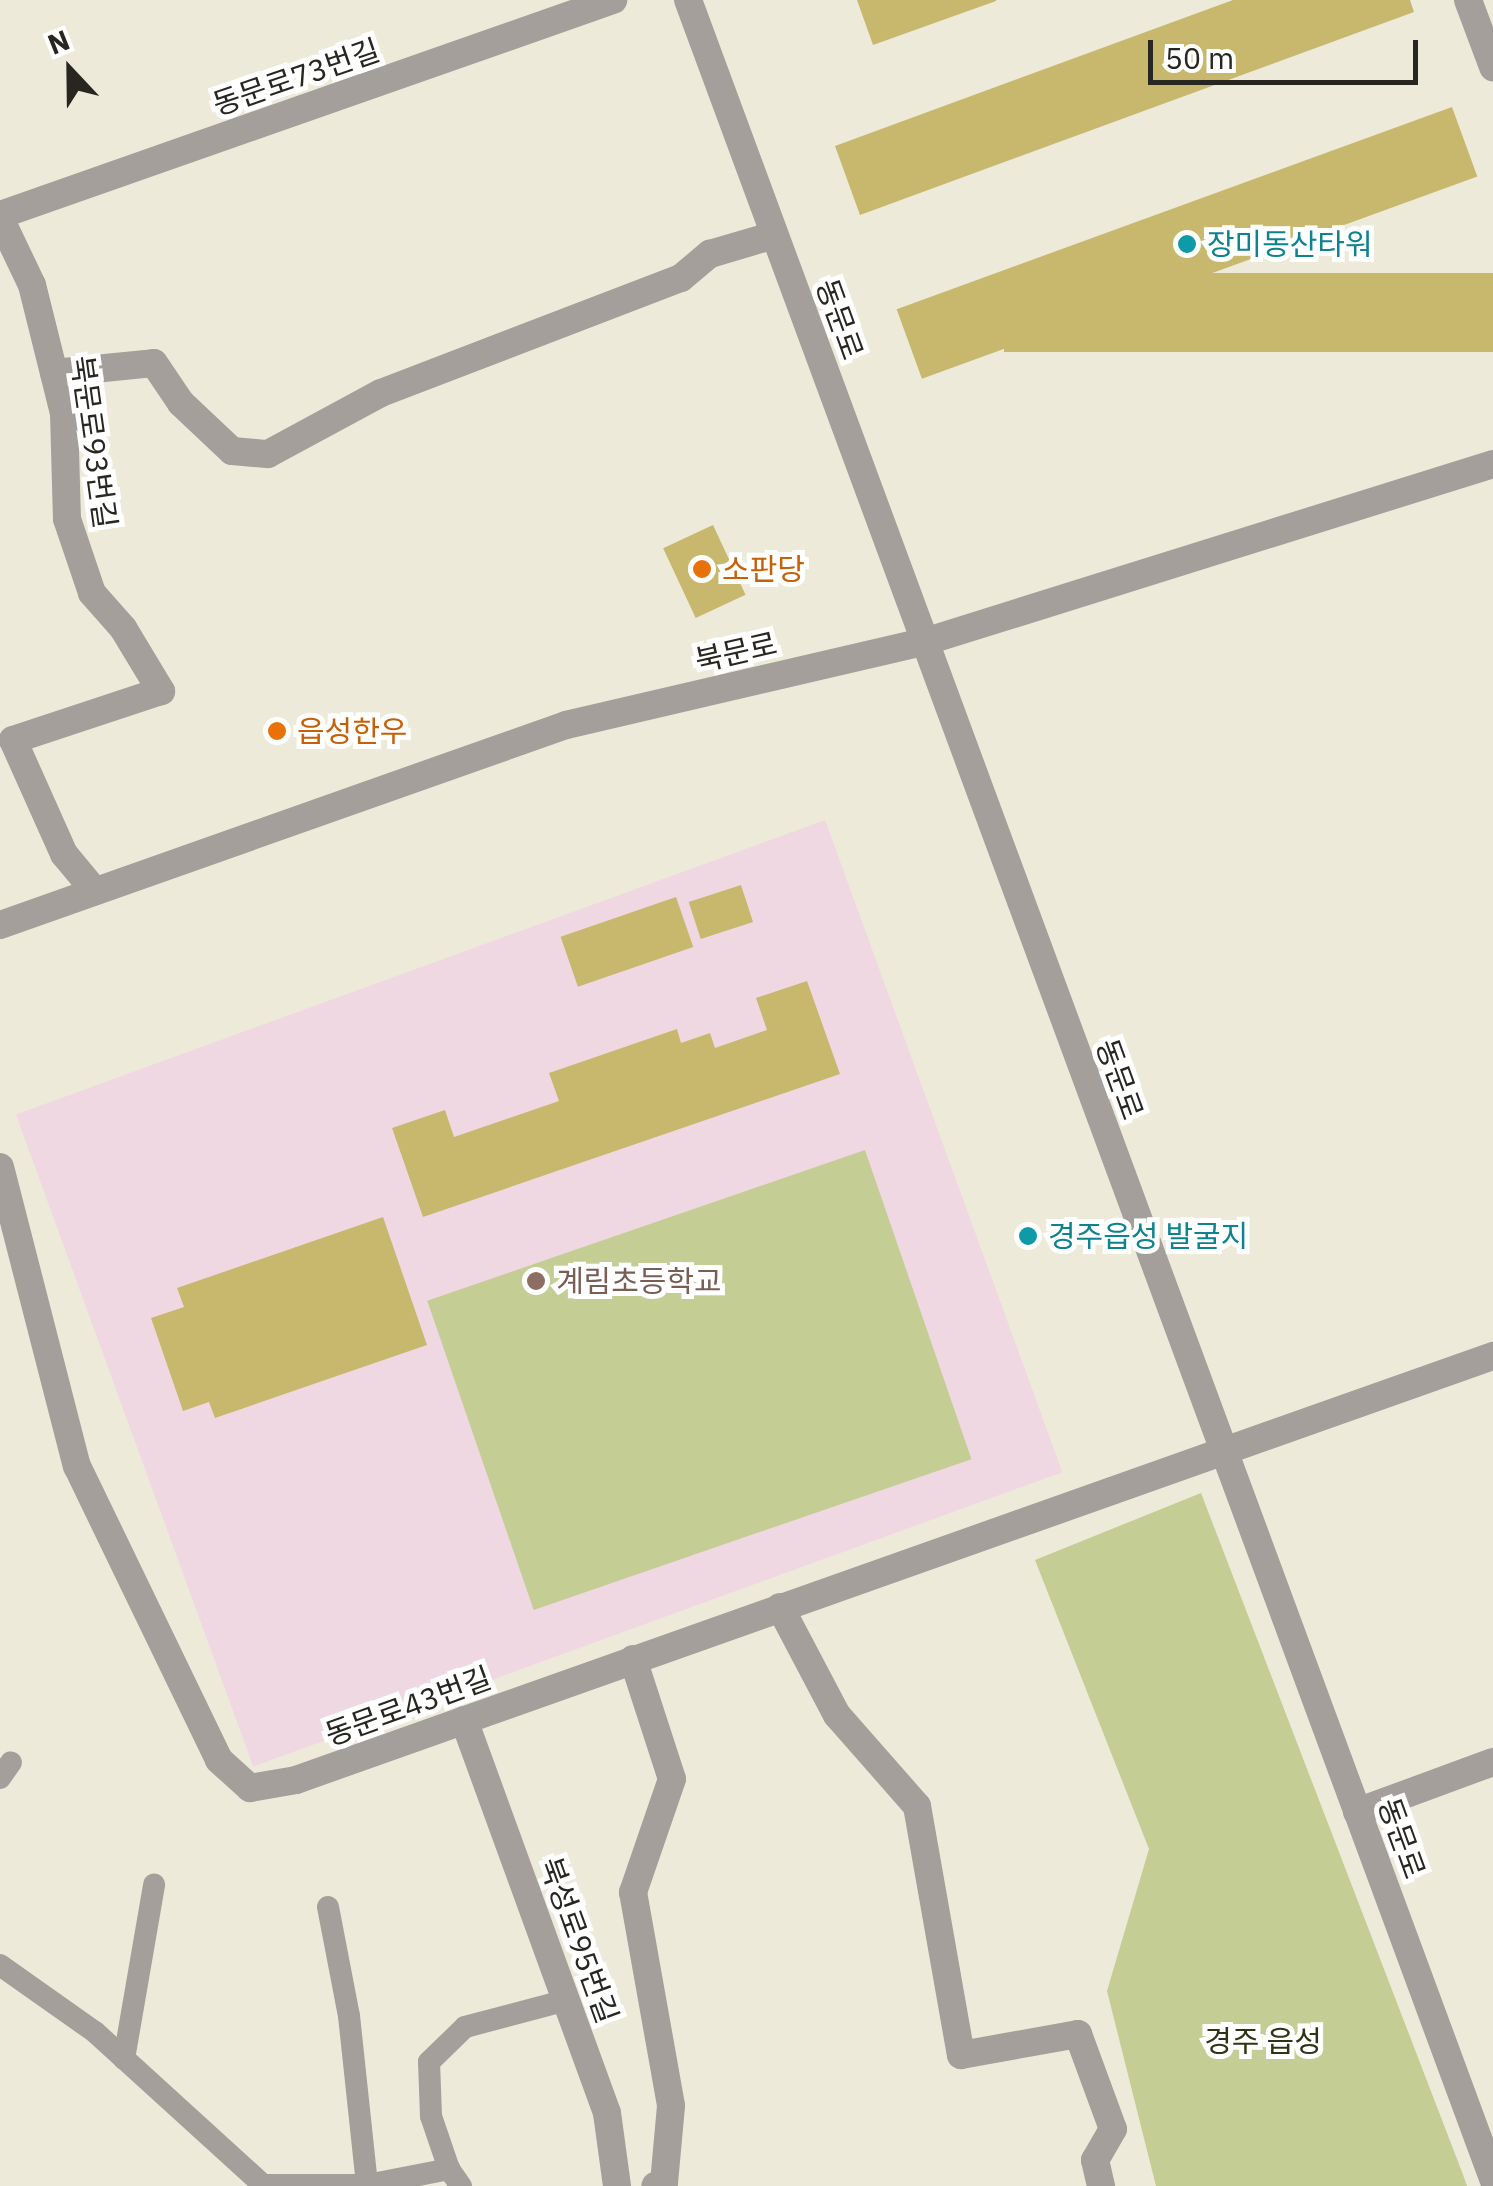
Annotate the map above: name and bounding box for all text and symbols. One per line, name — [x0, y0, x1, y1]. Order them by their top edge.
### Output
north arrow — [20, 20, 120, 120]
scale bar — [1153, 20, 1423, 82]
text: N — [42, 21, 75, 63]
street label: 동문로73번길 — [208, 32, 384, 122]
text: 50 m — [1165, 38, 1234, 77]
place label: 장미동산타워 — [1207, 226, 1373, 262]
marker: 장미동산타워 — [1176, 233, 1198, 255]
street label: 동문로 — [809, 274, 871, 364]
street label: 북문로93번길 — [64, 353, 124, 531]
place label: 소판당 — [722, 551, 805, 587]
marker: 소판당 — [691, 558, 713, 580]
street label: 북문로 — [692, 625, 780, 679]
place label: 읍성한우 — [297, 713, 407, 749]
marker: 읍성한우 — [266, 720, 288, 742]
street label: 동문로 — [1089, 1034, 1151, 1124]
place label: 경주읍성 발굴지 — [1048, 1218, 1248, 1254]
marker: 경주읍성 발굴지 — [1017, 1225, 1039, 1247]
place label: 계림초등학교 — [556, 1263, 722, 1299]
marker: 계림초등학교 — [525, 1270, 547, 1292]
street label: 동문로43번길 — [320, 1659, 496, 1753]
street label: 동문로 — [1371, 1793, 1433, 1883]
street label: 북성로95번길 — [532, 1852, 626, 2028]
park label: 경주 읍성 — [1204, 2023, 1322, 2059]

